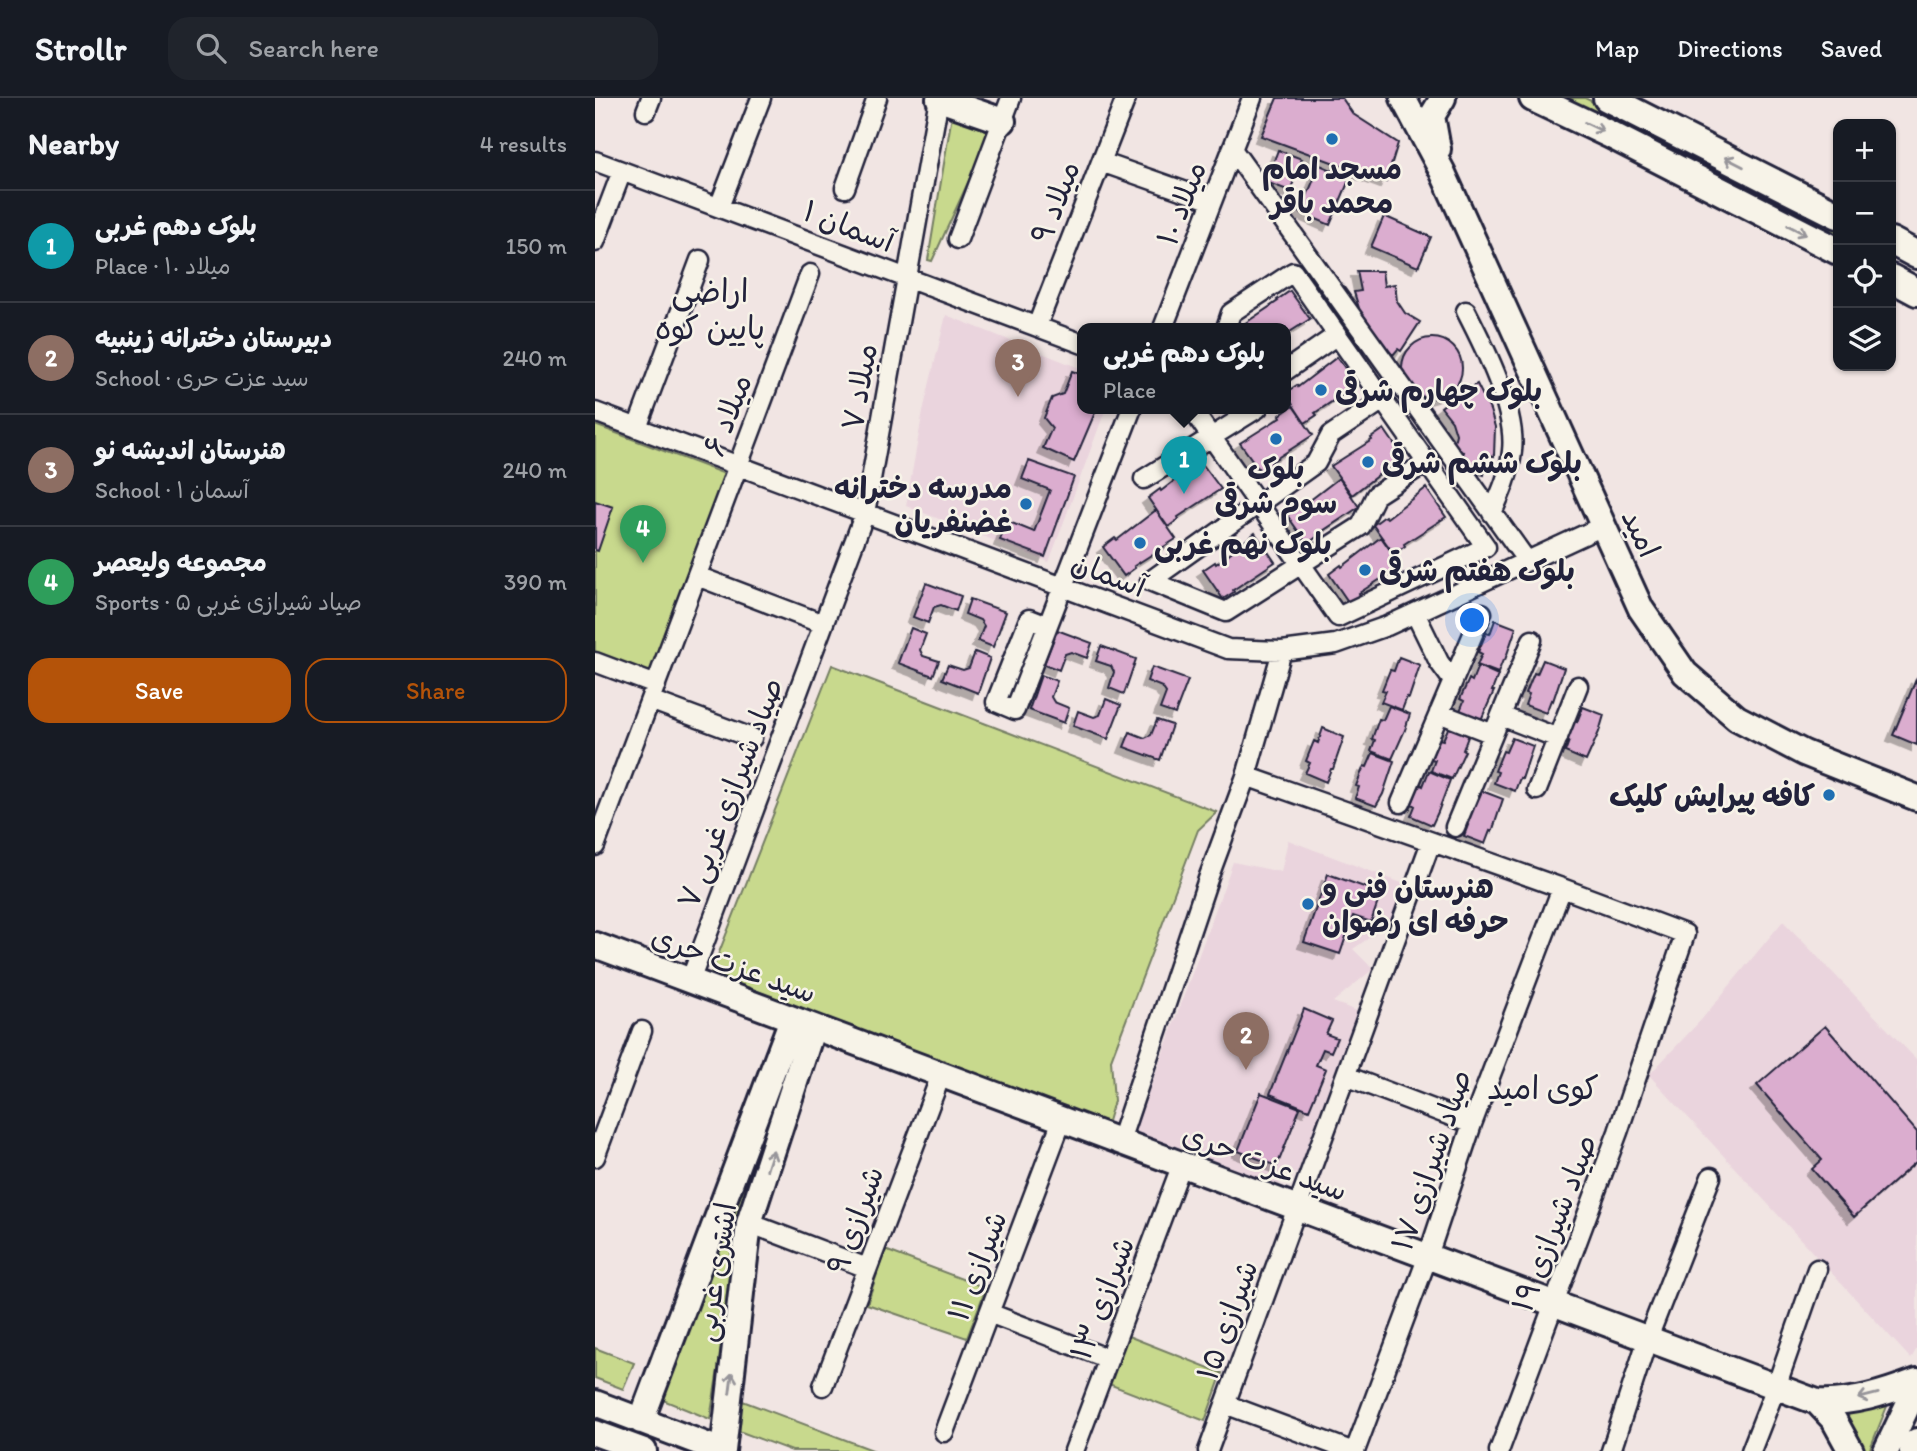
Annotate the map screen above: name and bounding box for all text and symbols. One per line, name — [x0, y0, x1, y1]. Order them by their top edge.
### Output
search box — [168, 17, 658, 80]
text: Strollr — [35, 29, 126, 68]
icon: search — [192, 29, 230, 67]
text: Search here — [248, 32, 379, 64]
text: Map — [1595, 34, 1639, 63]
text: Directions — [1677, 34, 1783, 63]
text: Saved — [1821, 34, 1882, 63]
map controls — [1833, 119, 1896, 371]
button: + — [1833, 119, 1896, 182]
one-way arrow — [1583, 121, 1604, 135]
text: Nearby — [28, 125, 119, 162]
text: 4 results — [480, 130, 567, 158]
marker: مسجد امام محمد باقر — [1324, 131, 1340, 147]
place label: مسجد امام محمد باقر — [1262, 150, 1402, 221]
one-way arrow — [1724, 154, 1745, 168]
street label: میلاد ۹ — [1022, 156, 1088, 248]
street label: میلاد ۱۰ — [1148, 156, 1214, 250]
button: − — [1833, 182, 1896, 245]
street label: آسمان ۱ — [798, 192, 901, 261]
text: بلوک دهم غربی — [95, 210, 257, 242]
one-way arrow — [1786, 224, 1807, 238]
text: 1 — [46, 232, 56, 260]
text: 150 m — [506, 232, 567, 260]
button: locate — [1833, 245, 1896, 308]
text: Place · میلاد ۱۰ — [95, 252, 231, 280]
district label: اراضی پایین کوه — [655, 272, 765, 349]
button: layers — [1833, 308, 1896, 371]
text: دبیرستان دخترانه زینبیه — [95, 322, 332, 354]
popup — [1077, 323, 1291, 414]
text: بلوک دهم غربی — [1103, 337, 1265, 369]
pin: 3 — [995, 339, 1041, 397]
street label: میلاد ۷ — [833, 341, 885, 433]
text: 2 — [45, 344, 57, 372]
text: 240 m — [502, 344, 567, 372]
text: School · سید عزت حری — [95, 364, 309, 392]
street label: میلاد ۶ — [695, 369, 759, 461]
place label: بلوک چهارم شرقی — [1335, 369, 1542, 413]
text: Place — [1103, 376, 1156, 404]
marker: بلوک چهارم شرقی — [1313, 382, 1329, 398]
marker: بلوک سوم شرقی — [1268, 431, 1284, 447]
text: هنرستان اندیشه نو — [95, 434, 286, 466]
pin: 1 — [1161, 436, 1207, 494]
place label: بلوک ششم شرقی — [1382, 441, 1582, 485]
place label: بلوک سوم شرقی — [1215, 450, 1337, 526]
marker: بلوک ششم شرقی — [1360, 454, 1376, 470]
text: 3 — [45, 456, 57, 484]
text: 240 m — [502, 456, 567, 484]
place label: مدرسه دخترانه غضنفریان — [834, 469, 1012, 540]
text: School · آسمان ۱ — [95, 476, 249, 504]
marker: مدرسه دخترانه غضنفریان — [1018, 496, 1034, 512]
street label: امید — [1614, 503, 1668, 563]
pin: 4 — [620, 505, 666, 563]
place label: بلوک نهم غربی — [1154, 525, 1332, 566]
marker: بلوک نهم غربی — [1132, 535, 1148, 551]
street label: آسمان — [1066, 543, 1153, 606]
text: مجموعه ولیعصر — [95, 546, 267, 578]
place label: بلوک هفتم شرقی — [1379, 549, 1575, 593]
marker: بلوک هفتم شرقی — [1357, 562, 1373, 578]
text: 4 — [44, 568, 58, 596]
text: 390 m — [504, 568, 567, 596]
text: Sports · صیاد شیرازی غربی ۵ — [95, 588, 362, 616]
your location — [1455, 603, 1489, 637]
button: Save — [28, 658, 291, 723]
button: Share — [305, 658, 567, 723]
street label: صیاد شیرازی غربی ۷ — [669, 672, 792, 914]
place label: کافه پیرایش کلیک — [1609, 777, 1816, 815]
marker: کافه پیرایش کلیک — [1821, 787, 1837, 803]
place label: هنرستان فنی و حرفه ای رضوان — [1320, 869, 1509, 941]
marker: هنرستان فنی و حرفه ای رضوان — [1300, 896, 1316, 912]
street label: سید عزت حری — [646, 917, 822, 1011]
pin: 2 — [1223, 1012, 1269, 1070]
street label: صیاد شیرازی ۱۷ — [1383, 1065, 1479, 1255]
district label: کوی امید — [1487, 1069, 1599, 1107]
street label: سید عزت حری — [1177, 1115, 1353, 1209]
street label: صیاد شیرازی ۱۹ — [1503, 1129, 1605, 1317]
one-way arrow — [764, 1149, 777, 1171]
street label: شیرازی ۹ — [818, 1161, 892, 1279]
street label: اشتری غربی — [686, 1200, 745, 1344]
street label: شیرازی ۱۱ — [939, 1206, 1015, 1326]
street label: شیرازی ۱۳ — [1062, 1231, 1142, 1365]
street label: شیرازی ۱۵ — [1188, 1255, 1266, 1385]
one-way arrow — [724, 1372, 737, 1395]
one-way arrow — [1857, 1390, 1880, 1403]

